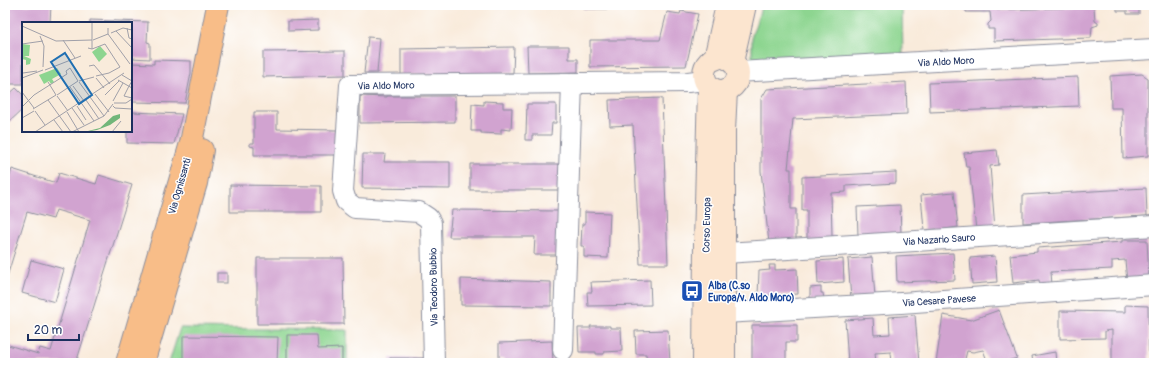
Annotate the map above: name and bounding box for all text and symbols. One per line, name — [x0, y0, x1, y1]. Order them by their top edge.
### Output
inset map — [22, 22, 132, 132]
street label: Via Aldo Moro — [917, 54, 975, 69]
street label: Via Aldo Moro — [357, 79, 415, 92]
street label: Via Ognissanti — [166, 157, 194, 216]
street label: Corso Europa — [701, 197, 713, 253]
street label: Via Nazario Sauro — [902, 231, 976, 249]
street label: Via Teodoro Bubbio — [427, 247, 441, 326]
bus stop icon: Alba (C.so Europa/v. Aldo Moro) — [679, 278, 705, 304]
place label: Alba (C.so Europa/v. Aldo Moro) — [708, 280, 795, 304]
street label: Via Cesare Pavese — [902, 292, 976, 310]
scale bar — [28, 316, 79, 342]
text: 20 m — [34, 323, 63, 338]

